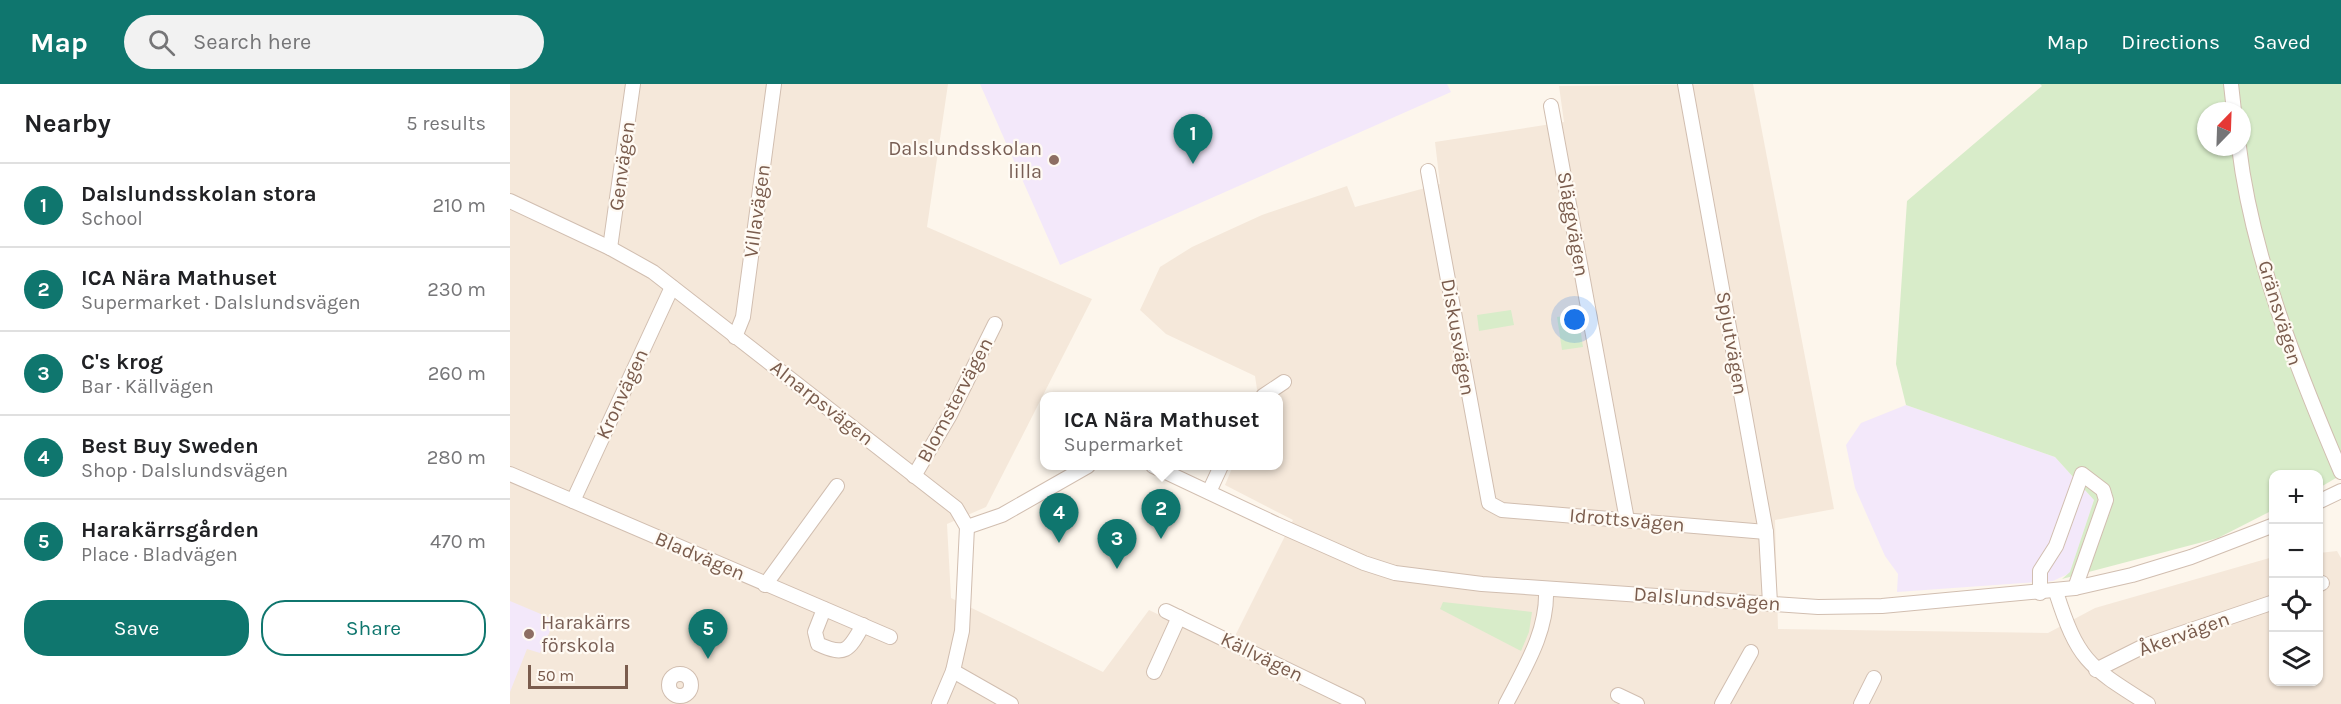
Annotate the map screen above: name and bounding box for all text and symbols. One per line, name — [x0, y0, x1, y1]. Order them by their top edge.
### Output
search box — [124, 15, 544, 69]
text: Map — [30, 26, 88, 59]
icon: search — [145, 26, 178, 59]
text: Search here — [193, 29, 311, 55]
text: Map — [2047, 30, 2088, 54]
text: Directions — [2121, 30, 2220, 54]
text: Saved — [2253, 30, 2311, 54]
north arrow — [2197, 102, 2251, 156]
text: Nearby — [24, 108, 111, 139]
text: 5 results — [406, 112, 486, 135]
pin: 1 — [1174, 115, 1212, 164]
street label: Genvägen — [604, 120, 640, 212]
place label: Dalslundsskolan lilla — [888, 137, 1042, 183]
marker: Dalslundsskolan lilla — [1047, 153, 1061, 167]
street label: Villavägen — [739, 163, 775, 259]
street label: Släggvägen — [1552, 170, 1594, 278]
text: Dalslundsskolan stora — [81, 181, 317, 207]
text: 1 — [40, 194, 47, 217]
text: 210 m — [432, 194, 486, 217]
text: School — [81, 207, 143, 230]
street label: Gränsvägen — [2253, 258, 2307, 368]
text: ICA Nära Mathuset — [81, 265, 277, 291]
street label: Diskusvägen — [1436, 277, 1480, 397]
text: 2 — [37, 278, 50, 301]
text: 230 m — [427, 278, 486, 301]
street label: Spjutvägen — [1712, 290, 1752, 396]
text: Supermarket · Dalslundsvägen — [81, 291, 361, 314]
your location — [1560, 305, 1589, 334]
street label: Blomstervägen — [912, 334, 998, 466]
street label: Kronvägen — [591, 345, 653, 443]
text: C's krog — [81, 349, 163, 375]
street label: Alnarpsvägen — [766, 356, 878, 450]
text: 3 — [37, 362, 50, 385]
text: 260 m — [428, 362, 486, 385]
text: Bar · Källvägen — [81, 375, 214, 398]
popup — [1040, 392, 1283, 470]
text: ICA Nära Mathuset — [1064, 407, 1259, 433]
text: Best Buy Sweden — [81, 433, 259, 459]
text: Supermarket — [1064, 433, 1183, 456]
text: 4 — [38, 446, 49, 469]
text: 280 m — [427, 446, 486, 469]
text: Shop · Dalslundsvägen — [81, 459, 288, 482]
map controls — [2269, 470, 2323, 686]
button: + — [2269, 470, 2323, 524]
pin: 2 — [1142, 490, 1180, 539]
pin: 4 — [1040, 494, 1078, 543]
street label: Idrottsvägen — [1568, 503, 1686, 537]
text: Harakärrsgården — [81, 517, 259, 543]
pin: 3 — [1098, 520, 1136, 569]
button: − — [2269, 524, 2323, 578]
street label: Bladvägen — [652, 527, 748, 585]
text: 5 — [38, 530, 49, 553]
text: 470 m — [430, 530, 486, 553]
text: Place · Bladvägen — [81, 543, 238, 566]
button: locate — [2269, 578, 2323, 632]
street label: Dalslundsvägen — [1633, 582, 1781, 616]
button: Save — [24, 600, 249, 656]
button: Share — [261, 600, 486, 656]
street label: Åkervägen — [2135, 607, 2233, 661]
pin: 5 — [688, 610, 728, 659]
place label: Harakärrs förskola — [541, 611, 631, 657]
marker: Harakärrs förskola — [522, 627, 536, 641]
street label: Källvägen — [1217, 627, 1307, 687]
button: layers — [2269, 632, 2323, 686]
scale bar — [528, 662, 628, 690]
text: 50 m — [537, 666, 574, 685]

